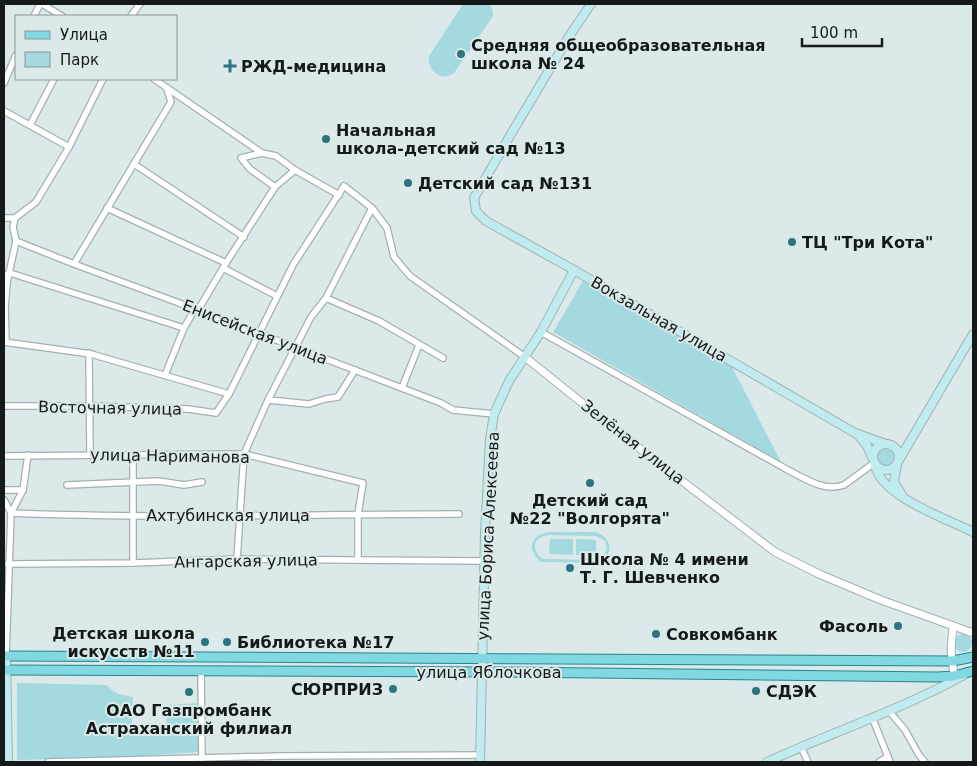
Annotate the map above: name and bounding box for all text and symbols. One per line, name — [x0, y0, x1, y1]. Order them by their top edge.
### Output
legend — [15, 15, 178, 80]
scale bar — [802, 15, 882, 47]
text: 100 m — [810, 24, 858, 42]
text: Улица — [60, 26, 108, 44]
place label: Средняя общеобразовательная школа № 24 — [471, 36, 766, 73]
marker: Средняя общеобразовательная школа № 24 — [455, 48, 467, 60]
text: Парк — [60, 51, 99, 69]
place label: РЖД-медицина — [241, 57, 386, 76]
marker: РЖД-медицина — [223, 59, 237, 73]
place label: Начальная школа-детский сад №13 — [336, 121, 566, 158]
marker: Начальная школа-детский сад №13 — [320, 133, 332, 145]
place label: Детский сад №131 — [418, 174, 592, 193]
marker: Детский сад №131 — [402, 177, 414, 189]
place label: ТЦ "Три Кота" — [802, 233, 933, 252]
marker: ТЦ "Три Кота" — [786, 236, 798, 248]
street label: Вокзальная улица — [587, 272, 731, 366]
street label: Енисейская улица — [180, 296, 330, 368]
street label: Зелёная улица — [578, 396, 688, 488]
street label: Восточная улица — [38, 397, 182, 419]
street label: улица Бориса Алексеева — [473, 431, 503, 641]
street label: улица Нариманова — [90, 445, 250, 467]
marker: Детский сад №22 "Волгорята" — [584, 477, 596, 489]
place label: Детский сад №22 "Волгорята" — [510, 491, 670, 528]
street label: Ахтубинская улица — [146, 506, 310, 525]
street label: Ангарская улица — [174, 550, 318, 572]
place label: Школа № 4 имени Т. Г. Шевченко — [580, 550, 749, 587]
marker: Школа № 4 имени Т. Г. Шевченко — [564, 562, 576, 574]
place label: Фасоль — [819, 617, 888, 636]
marker: Фасоль — [892, 620, 904, 632]
place label: Детская школа искусств №11 — [52, 624, 195, 661]
place label: Совкомбанк — [666, 625, 778, 644]
marker: Совкомбанк — [650, 628, 662, 640]
place label: Библиотека №17 — [237, 633, 394, 652]
marker: Детская школа искусств №11 — [199, 636, 211, 648]
marker: Библиотека №17 — [221, 636, 233, 648]
street label: улица Яблочкова — [416, 663, 562, 682]
place label: СЮРПРИЗ — [291, 680, 383, 699]
place label: СДЭК — [766, 682, 817, 701]
marker: СЮРПРИЗ — [387, 683, 399, 695]
marker: СДЭК — [750, 685, 762, 697]
marker: ОАО Газпромбанк Астраханский филиал — [183, 686, 195, 698]
place label: ОАО Газпромбанк Астраханский филиал — [86, 701, 292, 738]

